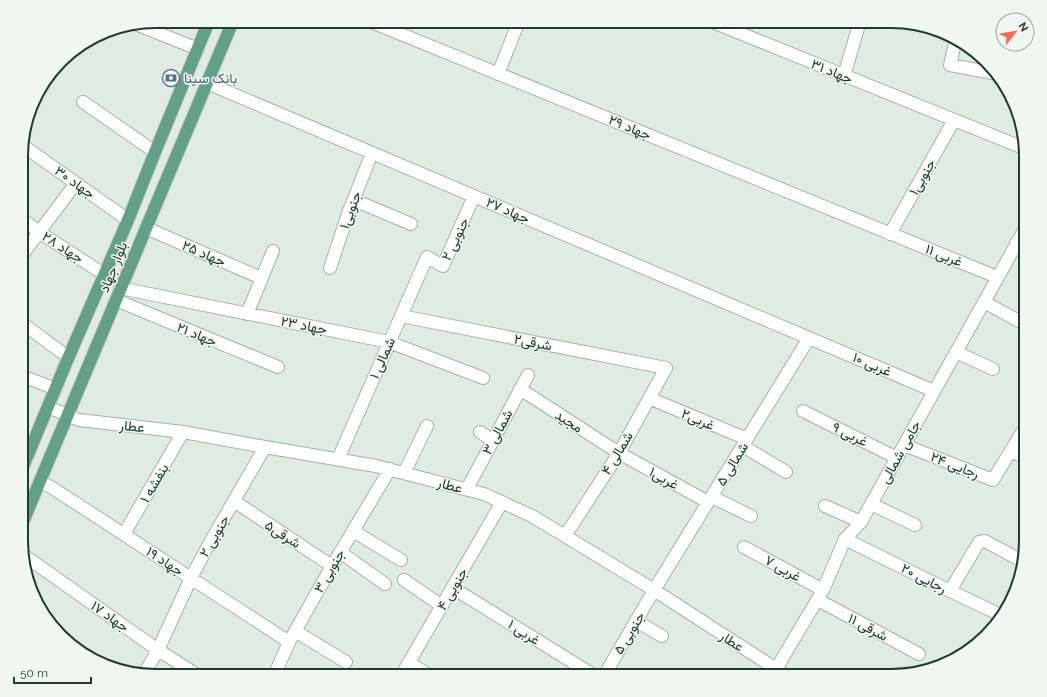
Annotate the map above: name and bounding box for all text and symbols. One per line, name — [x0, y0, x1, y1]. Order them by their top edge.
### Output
north arrow — [995, 12, 1035, 52]
text: N — [1015, 20, 1031, 34]
street label: جهاد ۳۱ — [808, 55, 855, 88]
bank icon: بانک سینا — [161, 68, 181, 88]
place label: بانک سینا — [184, 70, 237, 87]
street label: جهاد ۲۹ — [606, 111, 654, 144]
street label: جنوبی۱ — [905, 156, 940, 198]
street label: جهاد ۳۰ — [51, 162, 98, 202]
street label: جنوبی۱ — [336, 189, 365, 231]
street label: جهاد ۲۷ — [483, 194, 532, 227]
street label: جنوبی ۲ — [438, 215, 473, 264]
street label: جهاد ۲۸ — [39, 228, 87, 267]
street label: جهاد ۲۵ — [179, 237, 228, 270]
street label: بلوار جهاد — [96, 239, 131, 295]
street label: غربی ۱۱ — [923, 240, 965, 271]
street label: جهاد ۲۳ — [279, 313, 329, 338]
street label: جهاد ۲۱ — [174, 319, 219, 350]
street label: شرقی۲ — [512, 330, 553, 354]
street label: شمالی ۱ — [366, 335, 399, 382]
street label: غربی ۱۰ — [850, 349, 894, 380]
street label: غربی۲ — [679, 405, 717, 434]
street label: مجید — [552, 406, 586, 437]
street label: شمالی ۳ — [479, 407, 516, 458]
street label: عطار — [118, 417, 145, 436]
street label: جامی شمالی — [876, 418, 925, 487]
street label: غربی ۹ — [829, 419, 870, 450]
street label: شمالی ۴ — [598, 429, 637, 478]
street label: شمالی ۵ — [713, 439, 752, 489]
street label: رجایی ۲۴ — [928, 448, 982, 483]
street label: بنفشه ۱ — [136, 461, 172, 506]
street label: غربی۱ — [646, 464, 681, 493]
street label: عطار — [435, 474, 464, 497]
street label: جنوبی ۲ — [196, 512, 233, 560]
street label: شرقی۵ — [262, 517, 304, 552]
street label: جهاد ۱۹ — [143, 543, 187, 580]
street label: جنوبی ۳ — [310, 546, 349, 596]
street label: غربی ۷ — [762, 552, 804, 585]
street label: رجایی ۲۰ — [898, 560, 950, 597]
street label: جنوبی ۴ — [433, 565, 471, 614]
street label: جهاد ۱۷ — [87, 597, 132, 636]
street label: جنوبی ۵ — [610, 609, 649, 658]
street label: شرقی ۱۱ — [845, 610, 891, 645]
street label: غربی ۱ — [505, 616, 543, 649]
street label: عطار — [716, 627, 747, 655]
scale bar — [14, 659, 91, 685]
text: 50 m — [20, 666, 48, 680]

